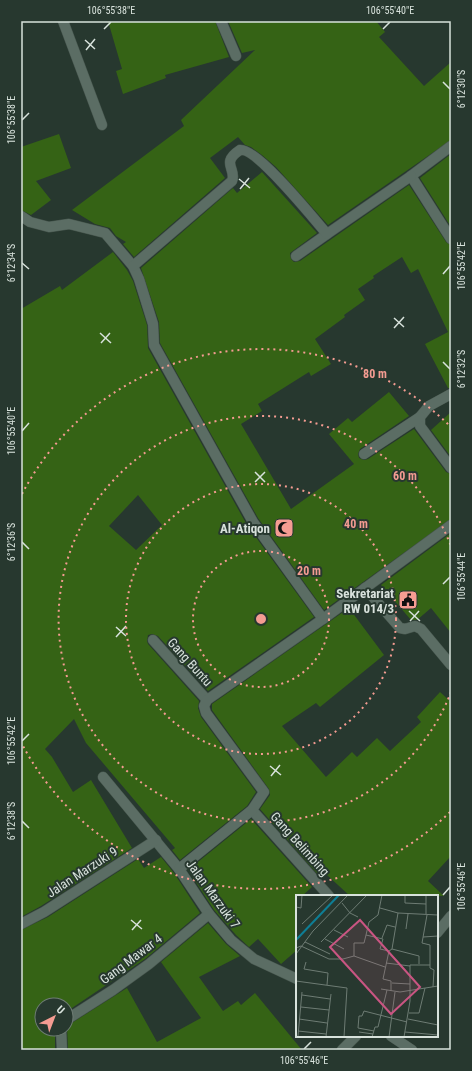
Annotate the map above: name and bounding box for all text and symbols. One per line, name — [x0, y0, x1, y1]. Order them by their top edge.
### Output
text: 106°55'38"E — [87, 5, 135, 16]
text: 106°55'40"E — [366, 5, 414, 16]
text: 6°12'30"S — [456, 70, 467, 108]
text: 106°55'38"E — [6, 96, 17, 144]
text: 106°55'42"E — [456, 242, 467, 290]
text: 6°12'34"S — [6, 244, 17, 282]
text: 6°12'32"S — [456, 350, 467, 388]
text: 80 m — [363, 367, 387, 381]
text: 106°55'40"E — [6, 407, 17, 455]
text: 60 m — [393, 469, 417, 483]
mosque icon: Al-Atiqon — [273, 517, 295, 539]
text: 40 m — [344, 517, 368, 531]
place label: Al-Atiqon — [220, 521, 270, 536]
text: 6°12'36"S — [6, 523, 17, 561]
text: 106°55'44"E — [456, 553, 467, 601]
text: 20 m — [297, 564, 321, 578]
place label: Sekretariat RW 014/3 — [336, 586, 394, 616]
public building icon: Sekretariat RW 014/3 — [397, 589, 419, 611]
centre of rings — [254, 612, 268, 626]
street label: Gang Buntu — [165, 635, 215, 689]
text: 106°55'42"E — [6, 717, 17, 765]
text: 6°12'38"S — [6, 802, 17, 840]
street label: Gang Belimbing — [267, 809, 333, 879]
street label: Jalan Marzuki 9 — [44, 844, 120, 900]
street label: Jalan Marzuki 7 — [183, 857, 243, 931]
text: 106°55'46"E — [456, 863, 467, 911]
inset map — [296, 895, 438, 1037]
street label: Gang Mawar 4 — [97, 930, 165, 987]
north arrow — [34, 997, 74, 1037]
text: U — [54, 1003, 67, 1017]
text: 106°55'46"E — [280, 1055, 328, 1066]

